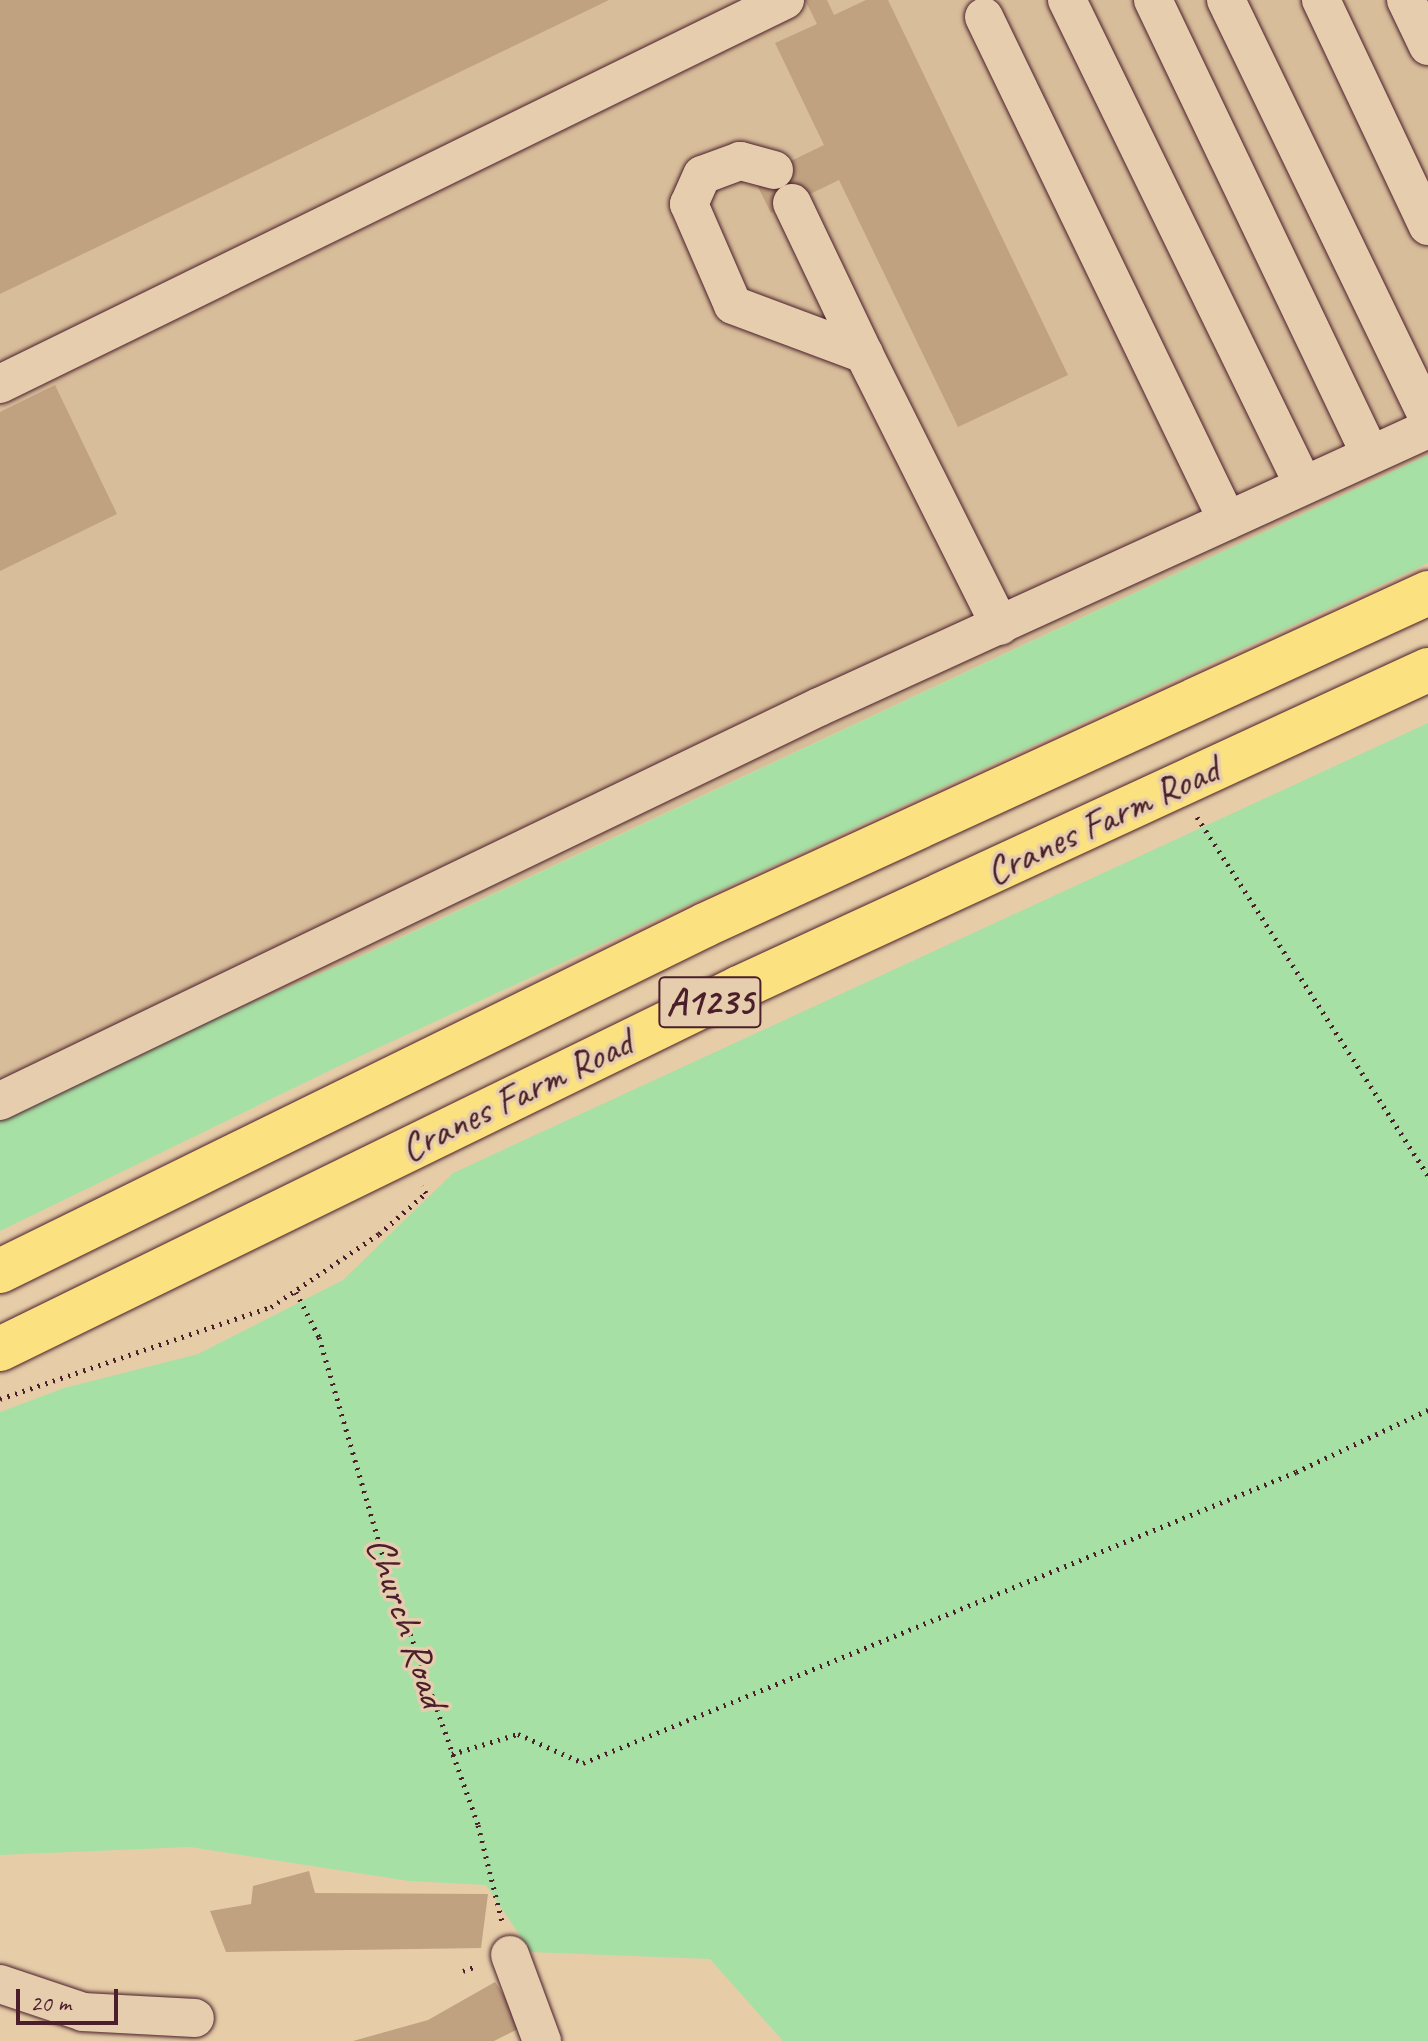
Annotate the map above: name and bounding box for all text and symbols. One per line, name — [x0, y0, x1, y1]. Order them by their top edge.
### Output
street label: Cranes Farm Road — [976, 744, 1228, 896]
road number: A1235 — [658, 968, 762, 1036]
street label: Cranes Farm Road — [391, 1018, 641, 1172]
street label: Church Road — [356, 1531, 458, 1713]
scale bar — [20, 1973, 122, 2023]
text: 20 m — [30, 1988, 71, 2018]

